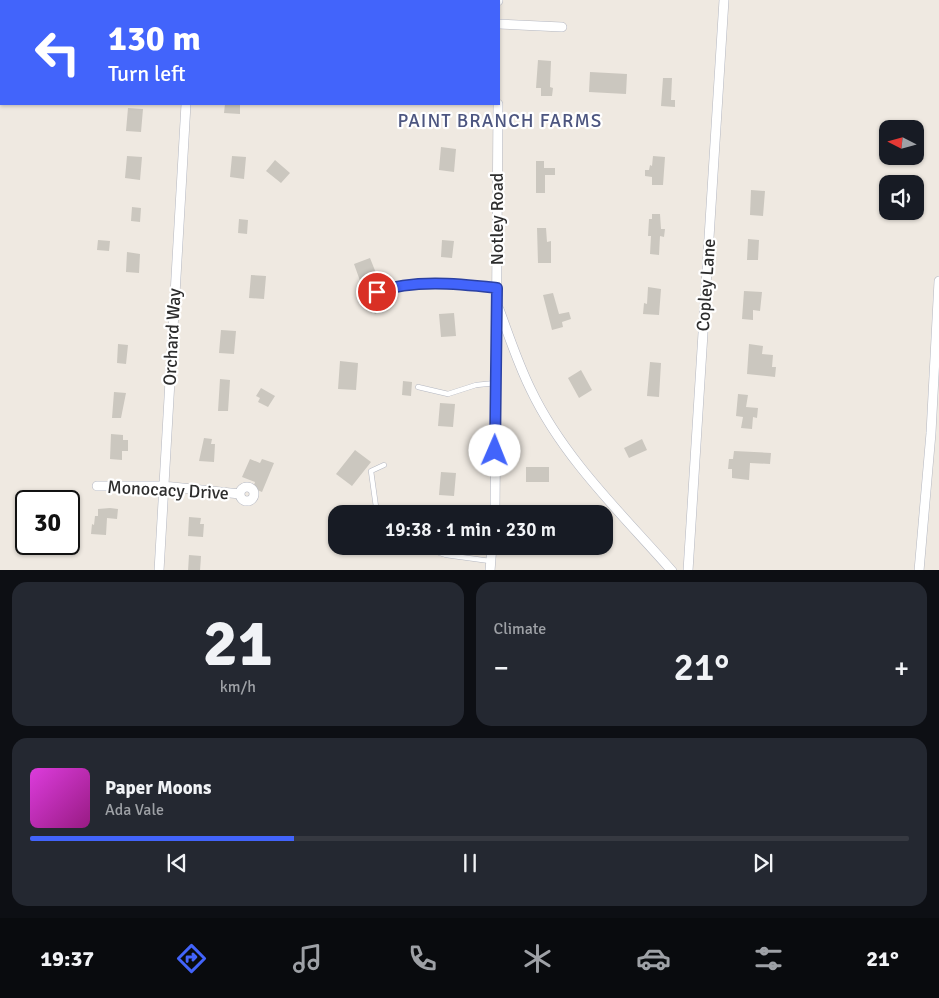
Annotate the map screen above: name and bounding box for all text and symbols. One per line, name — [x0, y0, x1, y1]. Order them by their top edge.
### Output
text: 130 m — [108, 17, 201, 60]
icon: left — [25, 20, 90, 85]
text: Turn left — [108, 60, 186, 87]
district label: PAINT BRANCH FARMS — [398, 109, 602, 133]
north arrow — [879, 120, 924, 165]
map controls — [879, 120, 924, 220]
street label: Notley Road — [486, 173, 508, 265]
button: sound — [879, 175, 924, 220]
street label: Copley Lane — [692, 238, 720, 332]
pin — [356, 271, 398, 313]
icon: arrive — [363, 278, 391, 306]
street label: Orchard Way — [158, 287, 186, 386]
position arrow — [468, 424, 520, 476]
street label: Monocacy Drive — [107, 476, 229, 504]
speed limit sign: 30 — [15, 490, 80, 555]
text: 19:38 · 1 min · 230 m — [385, 518, 556, 542]
text: 21 — [203, 604, 273, 684]
text: Climate — [494, 619, 546, 639]
text: 21° — [673, 644, 729, 691]
text: − — [494, 651, 509, 685]
text: + — [894, 651, 909, 685]
text: km/h — [220, 677, 256, 697]
text: Paper Moons — [105, 776, 211, 800]
text: Ada Vale — [105, 800, 164, 820]
icon: previous — [163, 849, 191, 877]
icon: pause — [456, 849, 484, 877]
icon: next — [749, 849, 777, 877]
icon: directions — [174, 941, 209, 976]
icon: music — [290, 941, 325, 976]
icon: phone — [405, 941, 440, 976]
icon: climate — [520, 941, 555, 976]
icon: car — [636, 941, 671, 976]
icon: filters — [751, 941, 786, 976]
text: 19:37 — [40, 945, 94, 972]
text: 21° — [866, 945, 899, 972]

